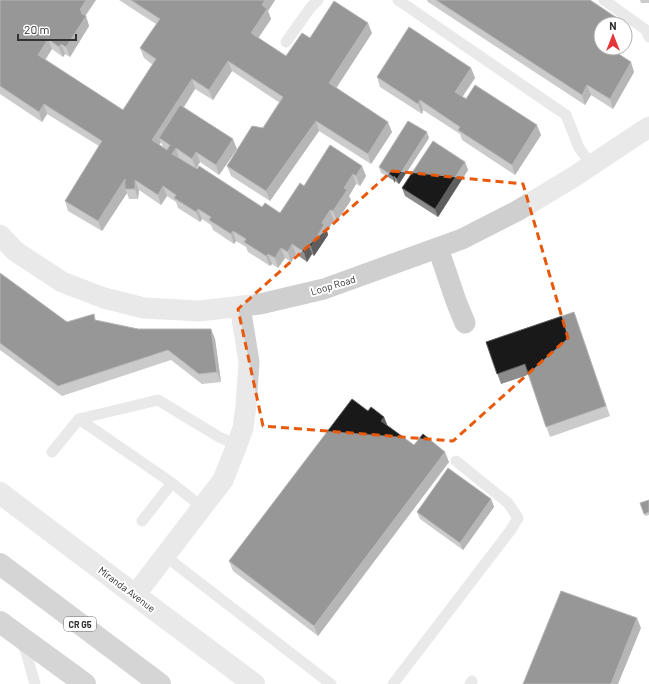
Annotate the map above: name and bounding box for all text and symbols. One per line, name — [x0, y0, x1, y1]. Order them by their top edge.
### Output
scale bar — [18, 16, 76, 42]
north arrow — [593, 16, 633, 56]
text: N — [609, 19, 617, 32]
text: 20 m — [24, 22, 50, 36]
street label: Loop Road — [309, 273, 357, 297]
street label: Miranda Avenue — [96, 564, 158, 614]
road number: CR G5 — [64, 617, 96, 631]

